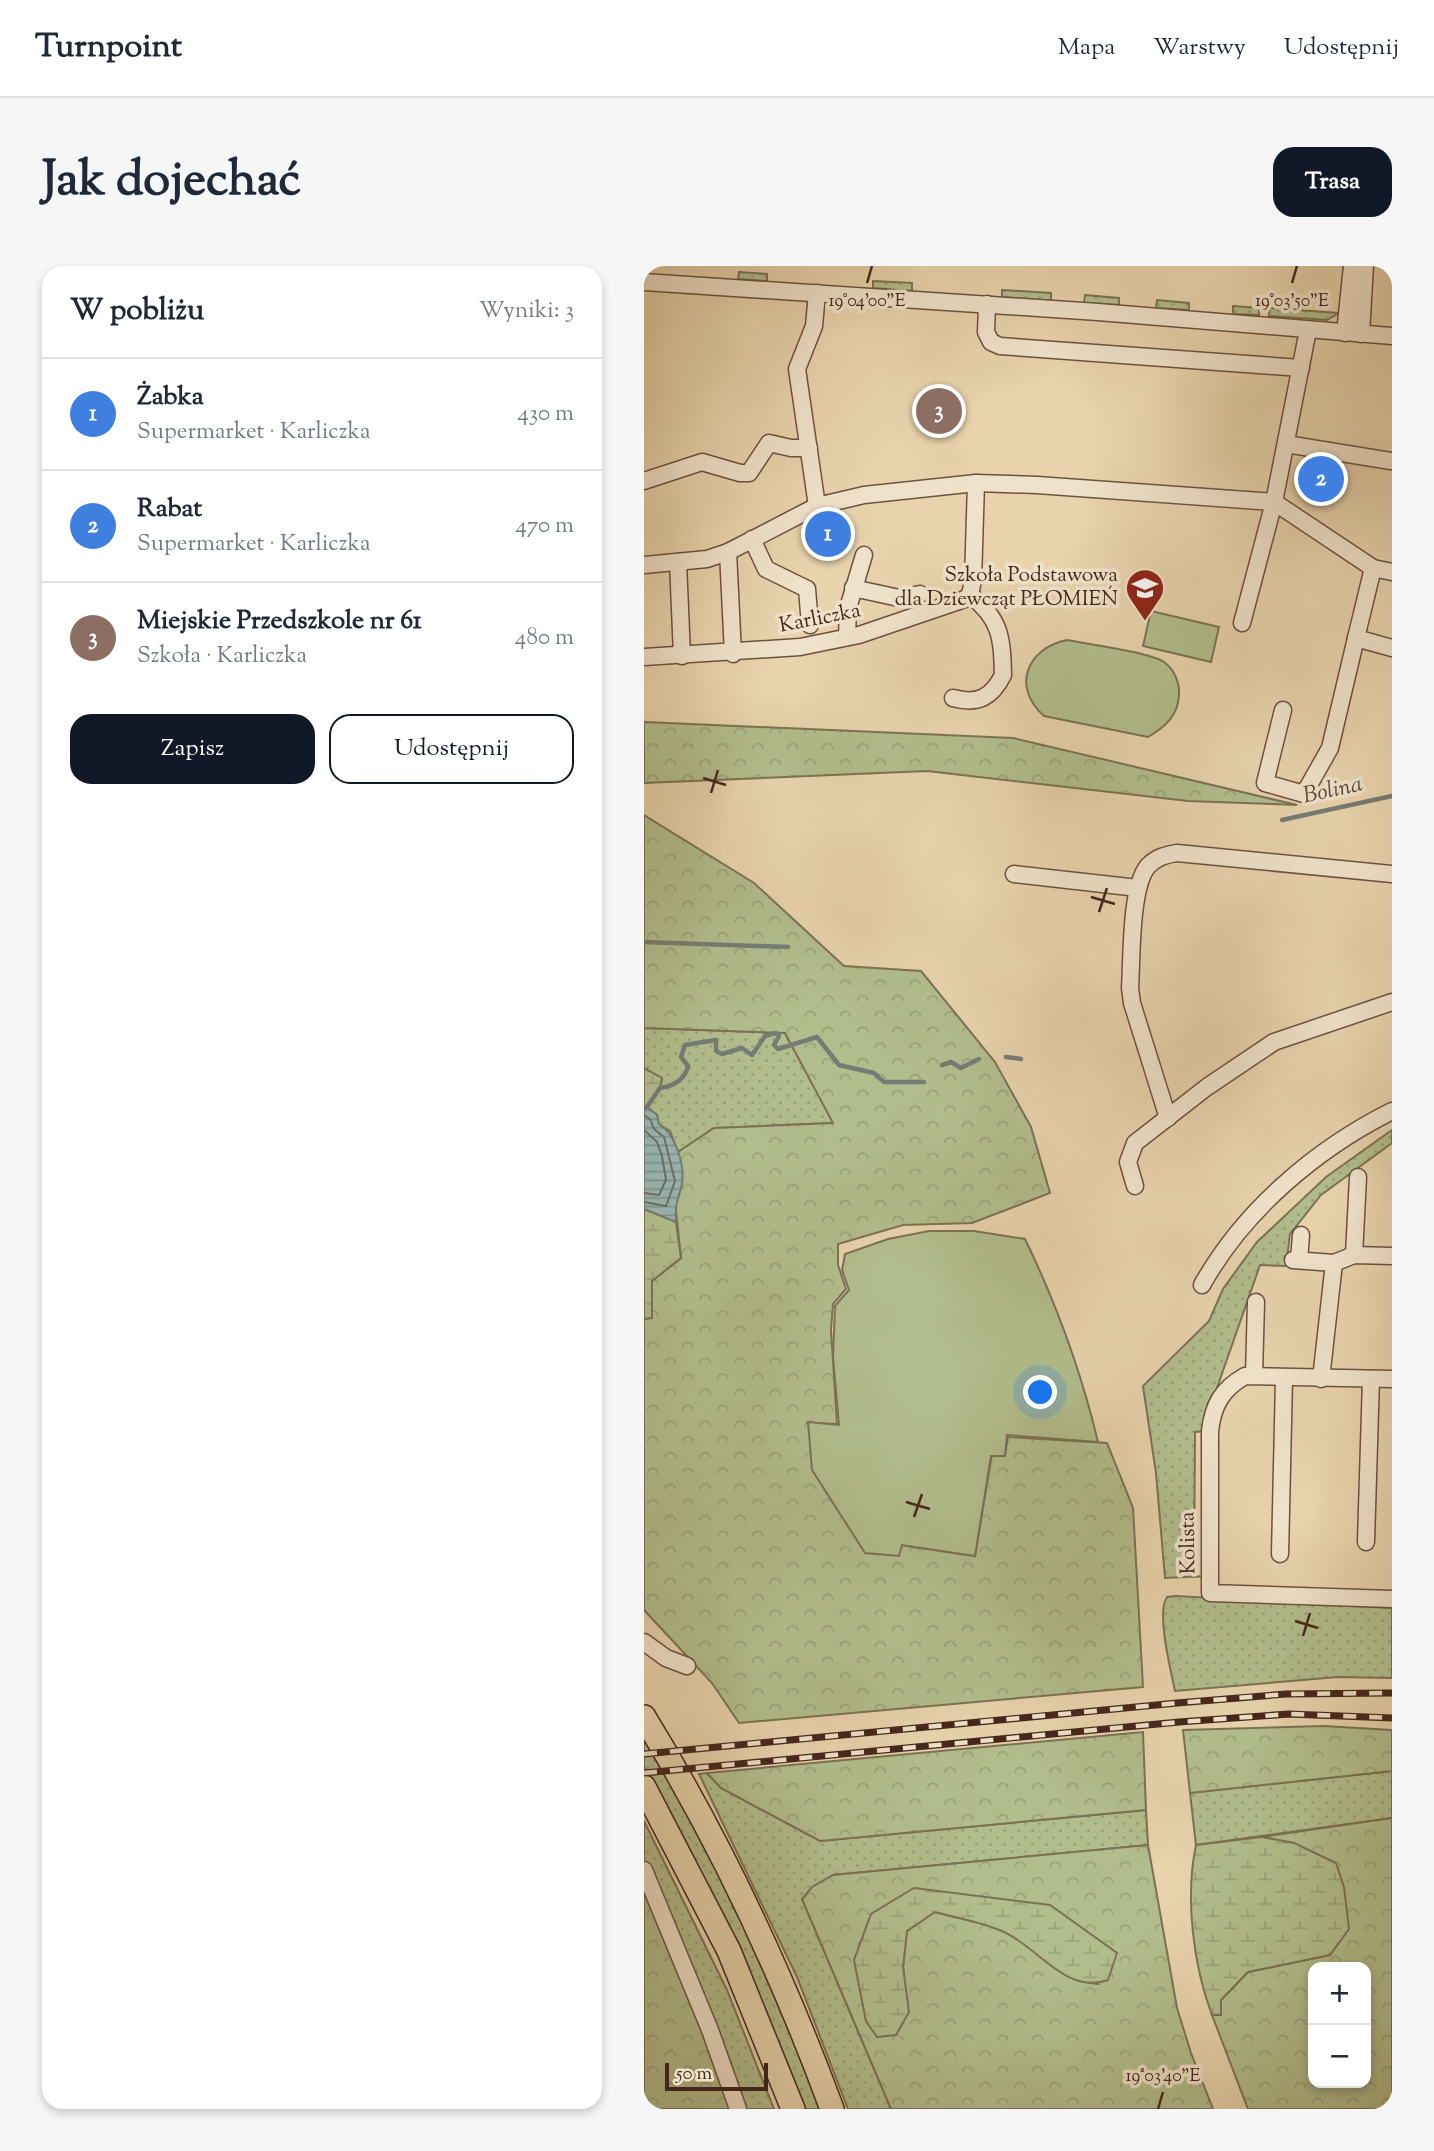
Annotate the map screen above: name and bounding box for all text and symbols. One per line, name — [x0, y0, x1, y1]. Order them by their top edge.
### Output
text: Turnpoint — [35, 24, 182, 72]
text: Mapa — [1058, 31, 1115, 65]
text: Warstwy — [1153, 31, 1246, 65]
text: Udostępnij — [1284, 31, 1399, 65]
text: Jak dojechać — [42, 147, 301, 217]
button: Trasa — [1273, 147, 1392, 217]
text: 19°04'00"E — [828, 289, 906, 315]
text: 19°03'50"E — [1255, 289, 1329, 315]
text: W pobliżu — [70, 290, 204, 333]
text: Wyniki: 3 — [479, 295, 574, 328]
text: Żabka — [137, 379, 204, 416]
pin: 3 — [916, 385, 962, 437]
text: 1 — [89, 398, 97, 431]
text: 430 m — [517, 398, 574, 431]
text: Supermarket · Karliczka — [137, 416, 371, 449]
pin: 2 — [1298, 453, 1344, 505]
text: Rabat — [137, 491, 202, 528]
pin: 1 — [805, 508, 851, 560]
text: 2 — [88, 510, 98, 543]
text: 470 m — [515, 510, 574, 543]
text: Supermarket · Karliczka — [137, 528, 371, 561]
place label: Szkoła Podstawowa dla Dziewcząt PŁOMIEŃ — [895, 561, 1118, 615]
school or university icon: Szkoła Podstawowa dla Dziewcząt PŁOMIEŃ — [1124, 567, 1166, 622]
street label: Karliczka — [777, 596, 864, 642]
text: Miejskie Przedszkole nr 61 — [137, 603, 422, 640]
text: 3 — [88, 622, 98, 655]
text: 480 m — [515, 622, 574, 655]
text: Szkoła · Karliczka — [137, 640, 307, 673]
button: Zapisz — [70, 714, 315, 784]
button: Udostępnij — [329, 714, 574, 784]
water label: Bolina — [1300, 769, 1366, 813]
your location — [1023, 1375, 1057, 1409]
street label: Kolista — [1173, 1511, 1205, 1575]
map controls — [1308, 1962, 1371, 2088]
button: + — [1308, 1962, 1371, 2025]
button: − — [1308, 2025, 1371, 2088]
scale bar — [665, 2060, 768, 2092]
text: 50 m — [676, 2061, 712, 2088]
text: 19°03'40"E — [1126, 2064, 1201, 2090]

